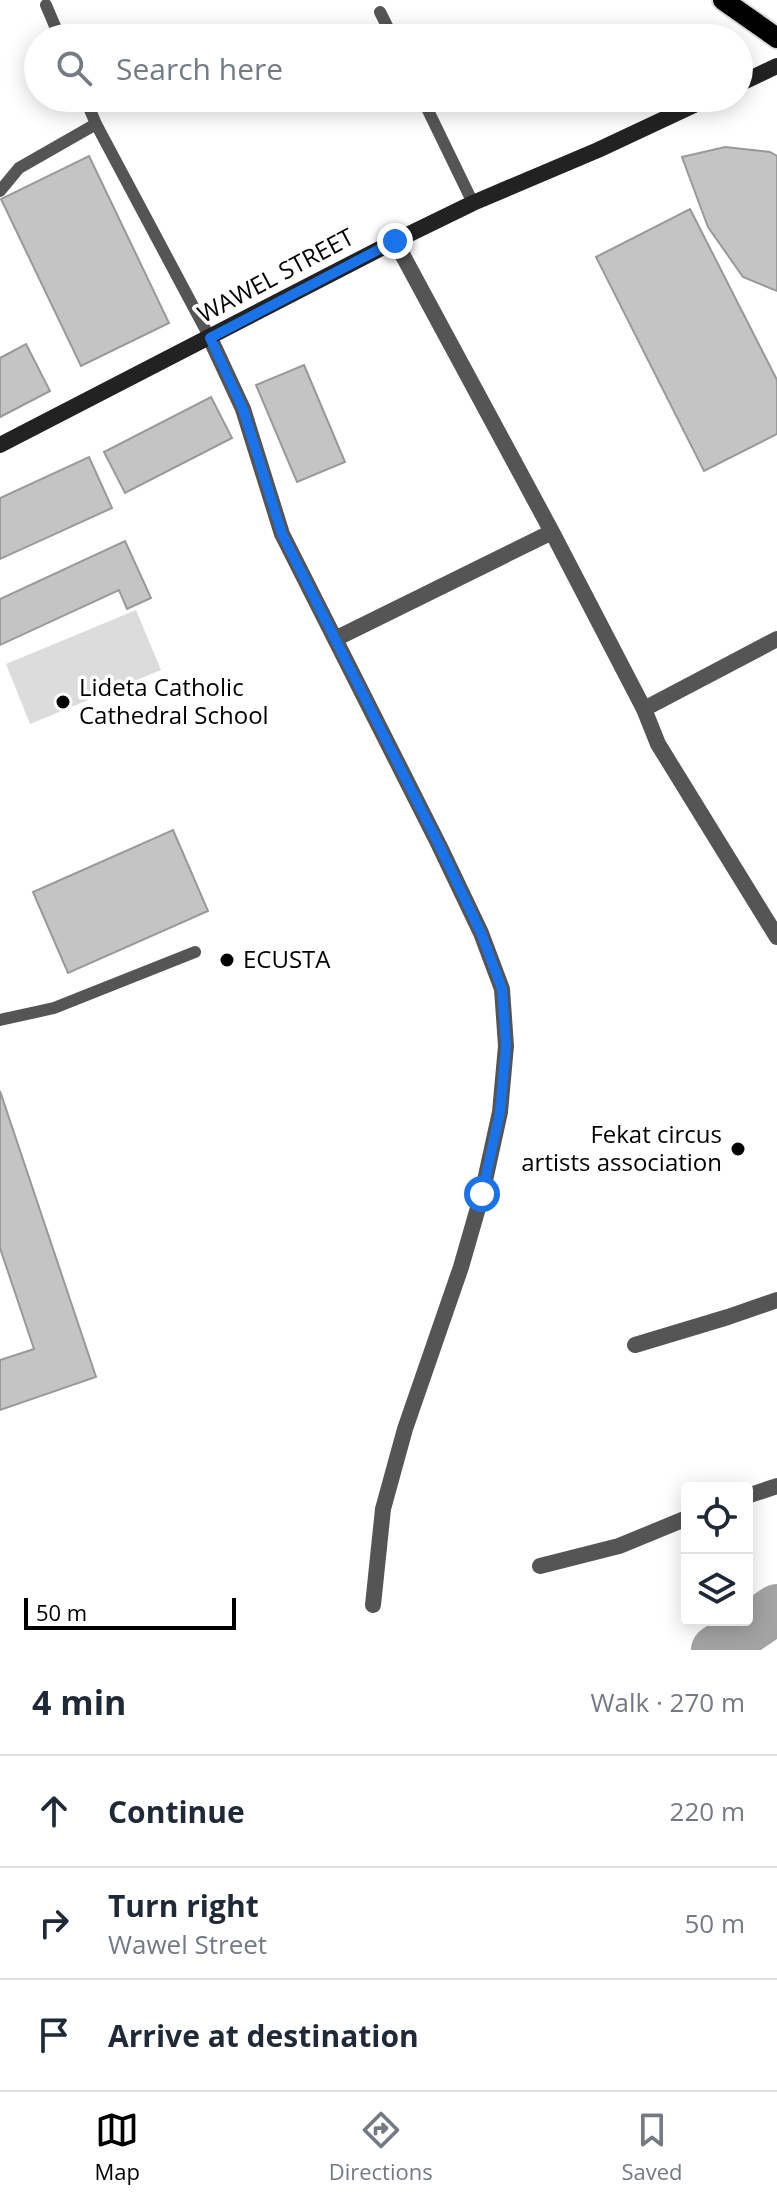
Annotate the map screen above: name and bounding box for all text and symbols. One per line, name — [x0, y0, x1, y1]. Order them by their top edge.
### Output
search box — [24, 24, 753, 112]
icon: search — [52, 46, 96, 90]
text: Search here — [116, 48, 283, 89]
street label: WAWEL STREET — [191, 220, 359, 330]
route end — [377, 223, 413, 259]
place label: Lideta Catholic Cathedral School — [79, 670, 269, 731]
marker: Lideta Catholic Cathedral School — [54, 693, 72, 711]
place label: ECUSTA — [243, 942, 331, 975]
marker: ECUSTA — [218, 951, 236, 969]
place label: Fekat circus artists association — [521, 1117, 722, 1178]
marker: Fekat circus artists association — [729, 1140, 747, 1158]
route start — [464, 1176, 500, 1212]
map controls — [681, 1482, 753, 1626]
button: locate — [681, 1482, 753, 1554]
button: layers — [681, 1554, 753, 1626]
scale bar — [24, 1594, 236, 1630]
text: 50 m — [36, 1597, 87, 1627]
text: 4 min — [32, 1679, 126, 1725]
text: Walk · 270 m — [591, 1684, 745, 1720]
icon: ahead — [32, 1789, 76, 1833]
text: Continue — [108, 1791, 245, 1832]
text: 220 m — [670, 1793, 745, 1829]
text: Turn right — [108, 1885, 259, 1926]
icon: right — [32, 1901, 76, 1945]
text: 50 m — [684, 1905, 745, 1941]
text: Wawel Street — [108, 1926, 267, 1962]
icon: arrive — [32, 2013, 76, 2057]
text: Arrive at destination — [108, 2015, 419, 2056]
tab: Map — [94, 2108, 140, 2186]
tab: Directions — [329, 2108, 433, 2186]
tab: Saved — [621, 2108, 683, 2186]

